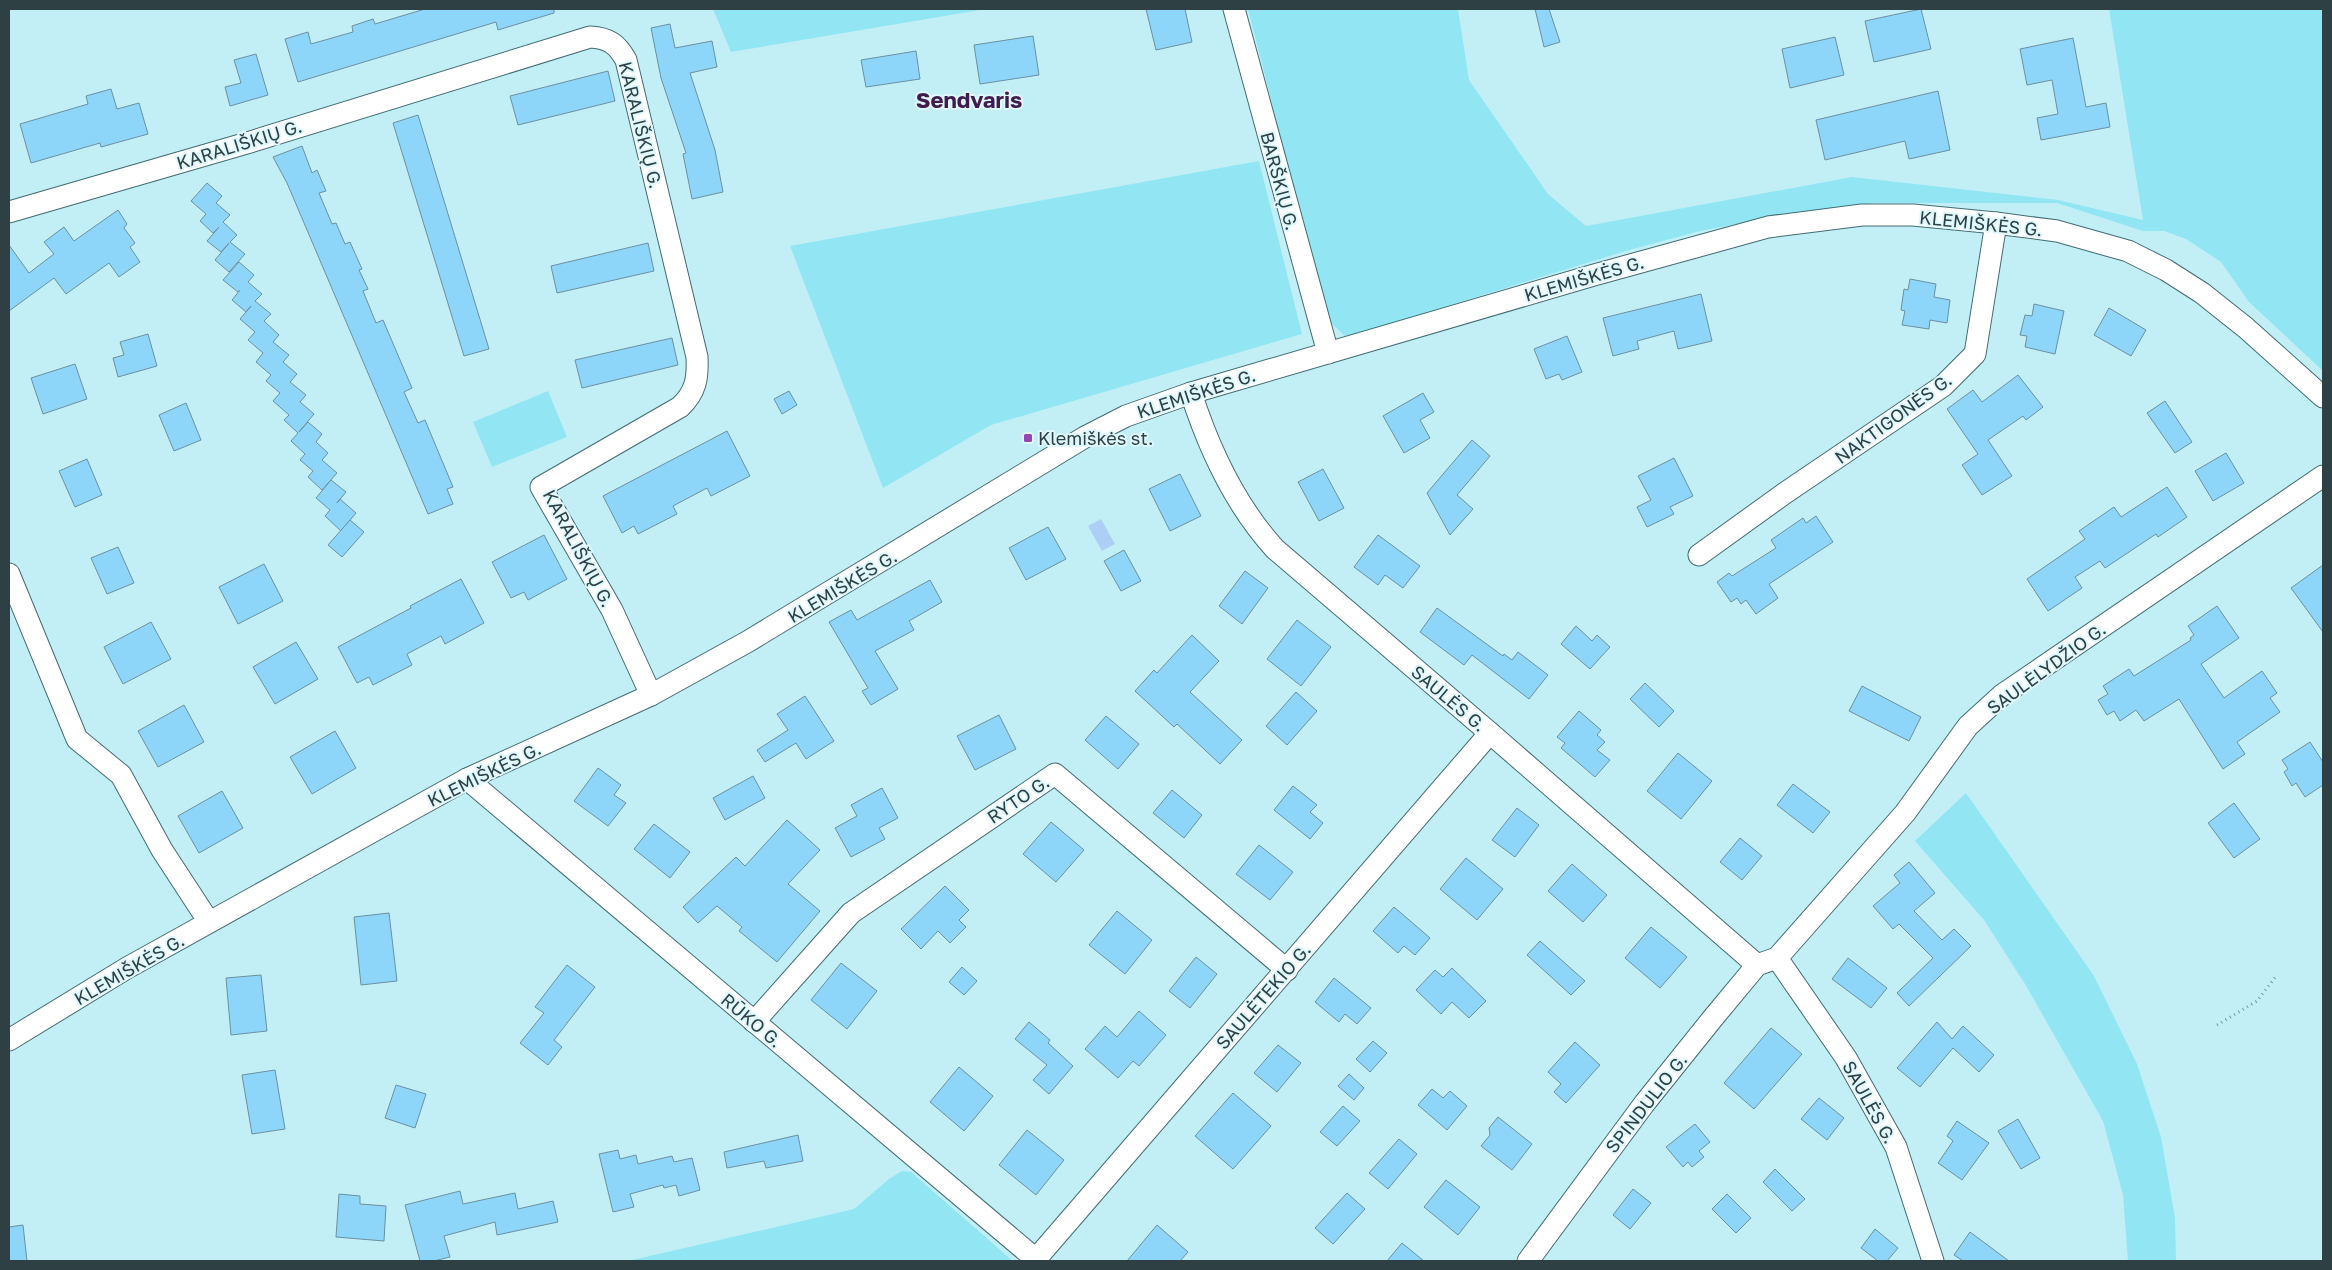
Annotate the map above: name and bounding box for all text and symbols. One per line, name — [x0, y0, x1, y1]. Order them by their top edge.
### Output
street label: KARALIŠKIŲ G. — [615, 59, 667, 191]
district label: Sendvaris — [916, 86, 1022, 113]
street label: KARALIŠKIŲ G. — [174, 114, 304, 174]
street label: BARŠKIŲ G. — [1256, 129, 1304, 233]
street label: KLEMIŠKĖS G. — [1918, 206, 2044, 240]
street label: KLEMIŠKĖS G. — [1522, 250, 1646, 306]
street label: KLEMIŠKĖS G. — [1134, 363, 1258, 423]
street label: NAKTIGONĖS G. — [1830, 368, 1956, 468]
place label: Klemiškės st. — [1038, 427, 1154, 449]
marker: Klemiškės st. — [1022, 432, 1034, 444]
street label: KARALIŠKIŲ G. — [539, 485, 619, 611]
street label: KLEMIŠKĖS G. — [783, 545, 901, 627]
street label: SAULĖLYDŽIO G. — [1982, 618, 2110, 718]
street label: SAULĖS G. — [1407, 660, 1491, 736]
street label: KLEMIŠKĖS G. — [424, 737, 544, 811]
street label: RYTO G. — [983, 770, 1053, 828]
street label: KLEMIŠKĖS G. — [70, 929, 188, 1009]
street label: SAULĖTEKIO G. — [1211, 939, 1315, 1053]
street label: RŪKO G. — [717, 988, 787, 1052]
street label: SPINDULIO G. — [1600, 1049, 1692, 1157]
street label: SAULĖS G. — [1838, 1057, 1902, 1147]

